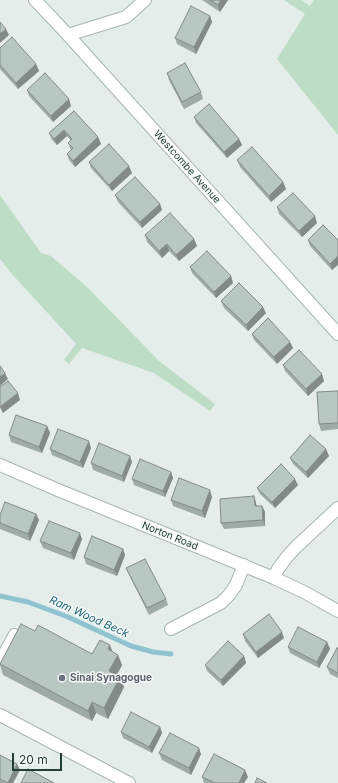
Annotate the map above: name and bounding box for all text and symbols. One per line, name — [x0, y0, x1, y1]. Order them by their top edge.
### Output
street label: Westcombe Avenue — [151, 128, 223, 206]
street label: Norton Road — [140, 519, 200, 553]
water label: Ram Wood Beck — [47, 594, 131, 640]
place label: Sinai Synagogue — [70, 672, 152, 684]
marker: Sinai Synagogue — [57, 673, 67, 683]
scale bar — [14, 745, 64, 771]
text: 20 m — [19, 752, 48, 767]

